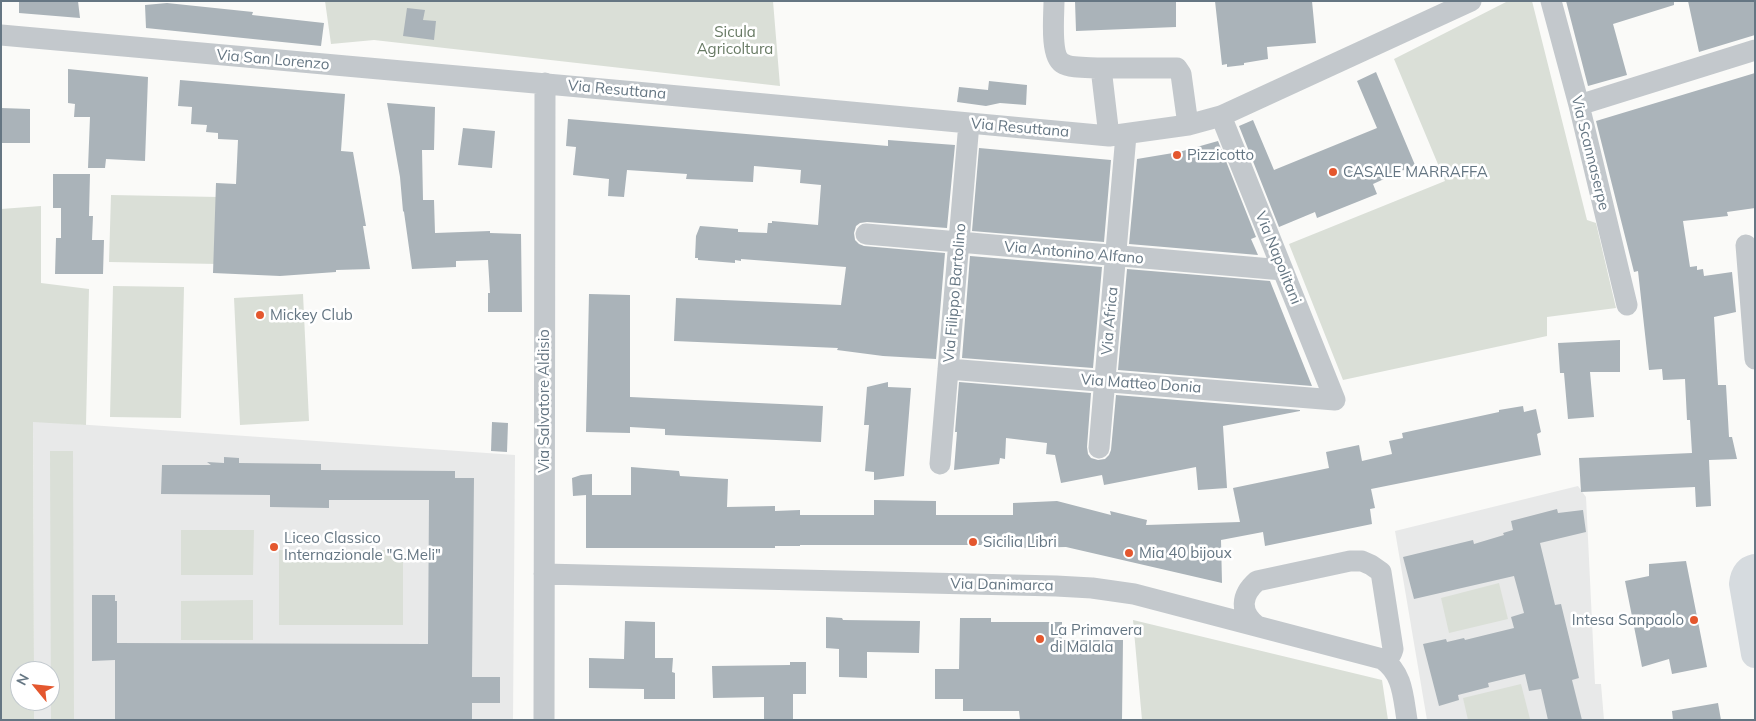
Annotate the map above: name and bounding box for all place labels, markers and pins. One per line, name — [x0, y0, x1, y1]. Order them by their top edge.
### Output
place label: Pizzicotto — [1187, 146, 1254, 164]
marker: Pizzicotto — [1171, 149, 1183, 161]
place label: CASALE MARRAFFA — [1343, 163, 1488, 181]
marker: CASALE MARRAFFA — [1327, 166, 1339, 178]
place label: Mickey Club — [270, 306, 353, 324]
marker: Mickey Club — [254, 309, 266, 321]
place label: Liceo Classico Internazionale "G.Meli" — [284, 529, 441, 564]
place label: Sicilia Libri — [983, 533, 1057, 551]
marker: Sicilia Libri — [967, 536, 979, 548]
marker: Liceo Classico Internazionale "G.Meli" — [268, 541, 280, 553]
place label: Mia 40 bijoux — [1139, 544, 1232, 562]
marker: Mia 40 bijoux — [1123, 547, 1135, 559]
place label: Intesa Sanpaolo — [1572, 611, 1684, 629]
marker: Intesa Sanpaolo — [1688, 614, 1700, 626]
place label: La Primavera di Malala — [1050, 621, 1142, 656]
marker: La Primavera di Malala — [1034, 633, 1046, 645]

